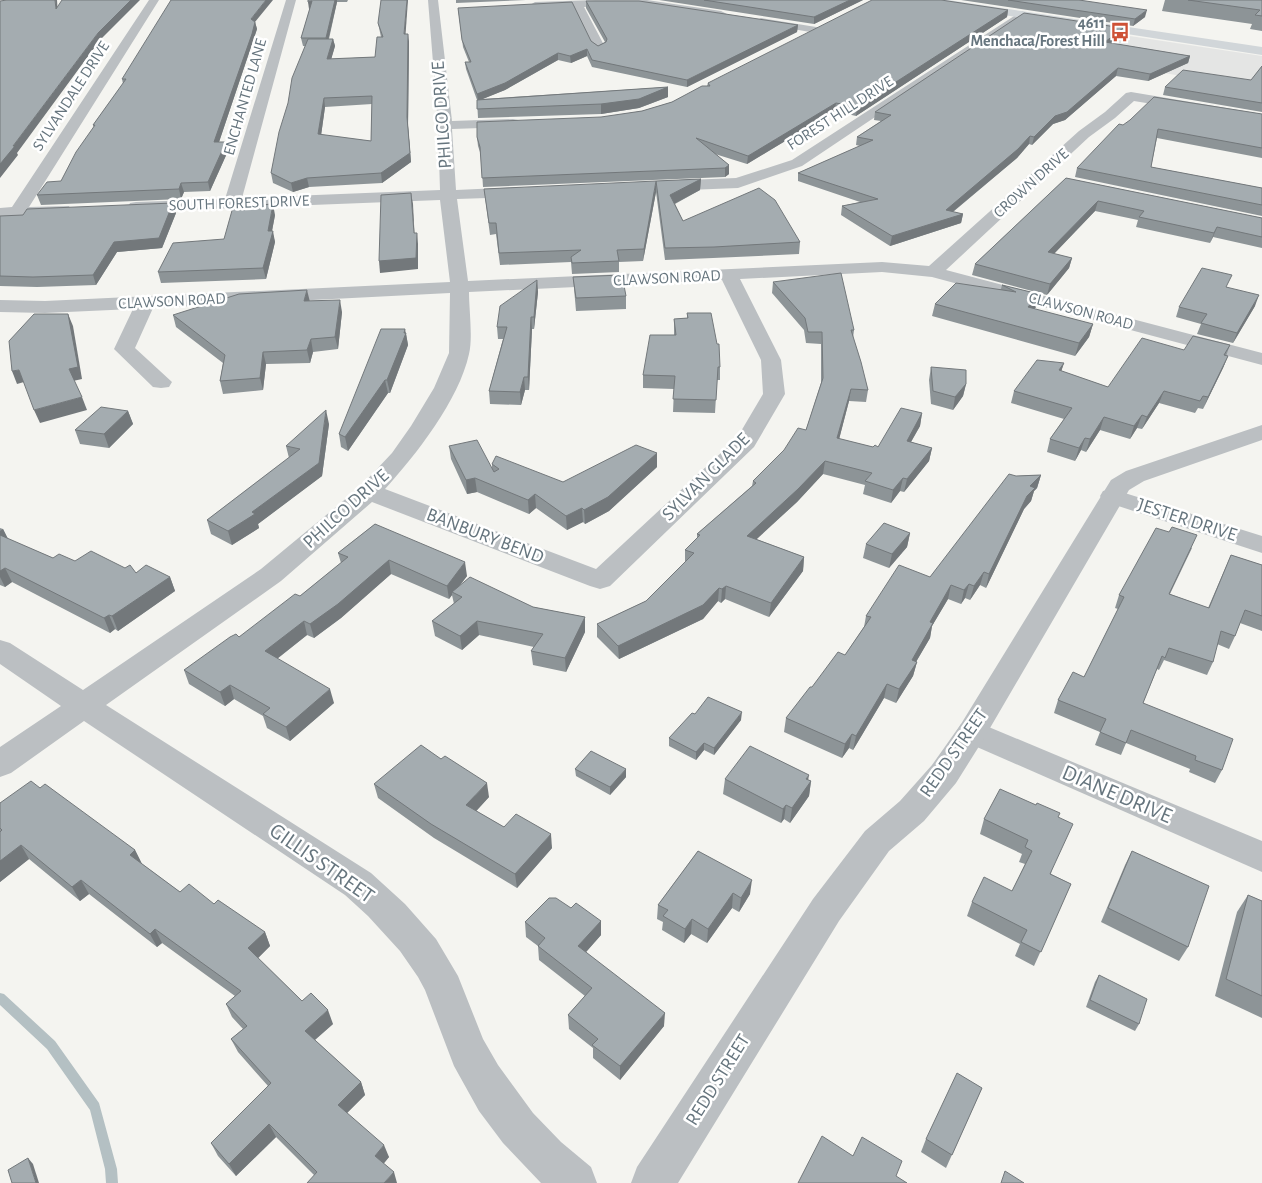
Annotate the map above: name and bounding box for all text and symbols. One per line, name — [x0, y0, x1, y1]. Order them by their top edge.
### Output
place label: 4611 Menchaca/Forest Hill — [970, 15, 1105, 49]
bus stop icon: 4611 Menchaca/Forest Hill — [1109, 21, 1131, 43]
street label: ENCHANTED LANE — [221, 37, 269, 157]
street label: SYLVANDALE DRIVE — [30, 38, 112, 154]
street label: PHILCO DRIVE — [429, 61, 455, 169]
street label: FOREST HILL DRIVE — [784, 73, 896, 153]
street label: CROWN DRIVE — [990, 145, 1072, 221]
street label: SOUTH FOREST DRIVE — [168, 193, 310, 213]
street label: CLAWSON ROAD — [613, 267, 721, 289]
street label: CLAWSON ROAD — [1027, 289, 1135, 333]
street label: CLAWSON ROAD — [118, 290, 226, 312]
street label: SYLVAN GLADE — [659, 430, 753, 524]
street label: PHILCO DRIVE — [300, 466, 392, 552]
street label: JESTER DRIVE — [1135, 495, 1239, 545]
street label: BANBURY BEND — [424, 505, 546, 567]
street label: REDD STREET — [917, 705, 991, 801]
street label: DIANE DRIVE — [1059, 761, 1176, 827]
street label: GILLIS STREET — [266, 819, 379, 907]
street label: REDD STREET — [683, 1031, 753, 1129]

